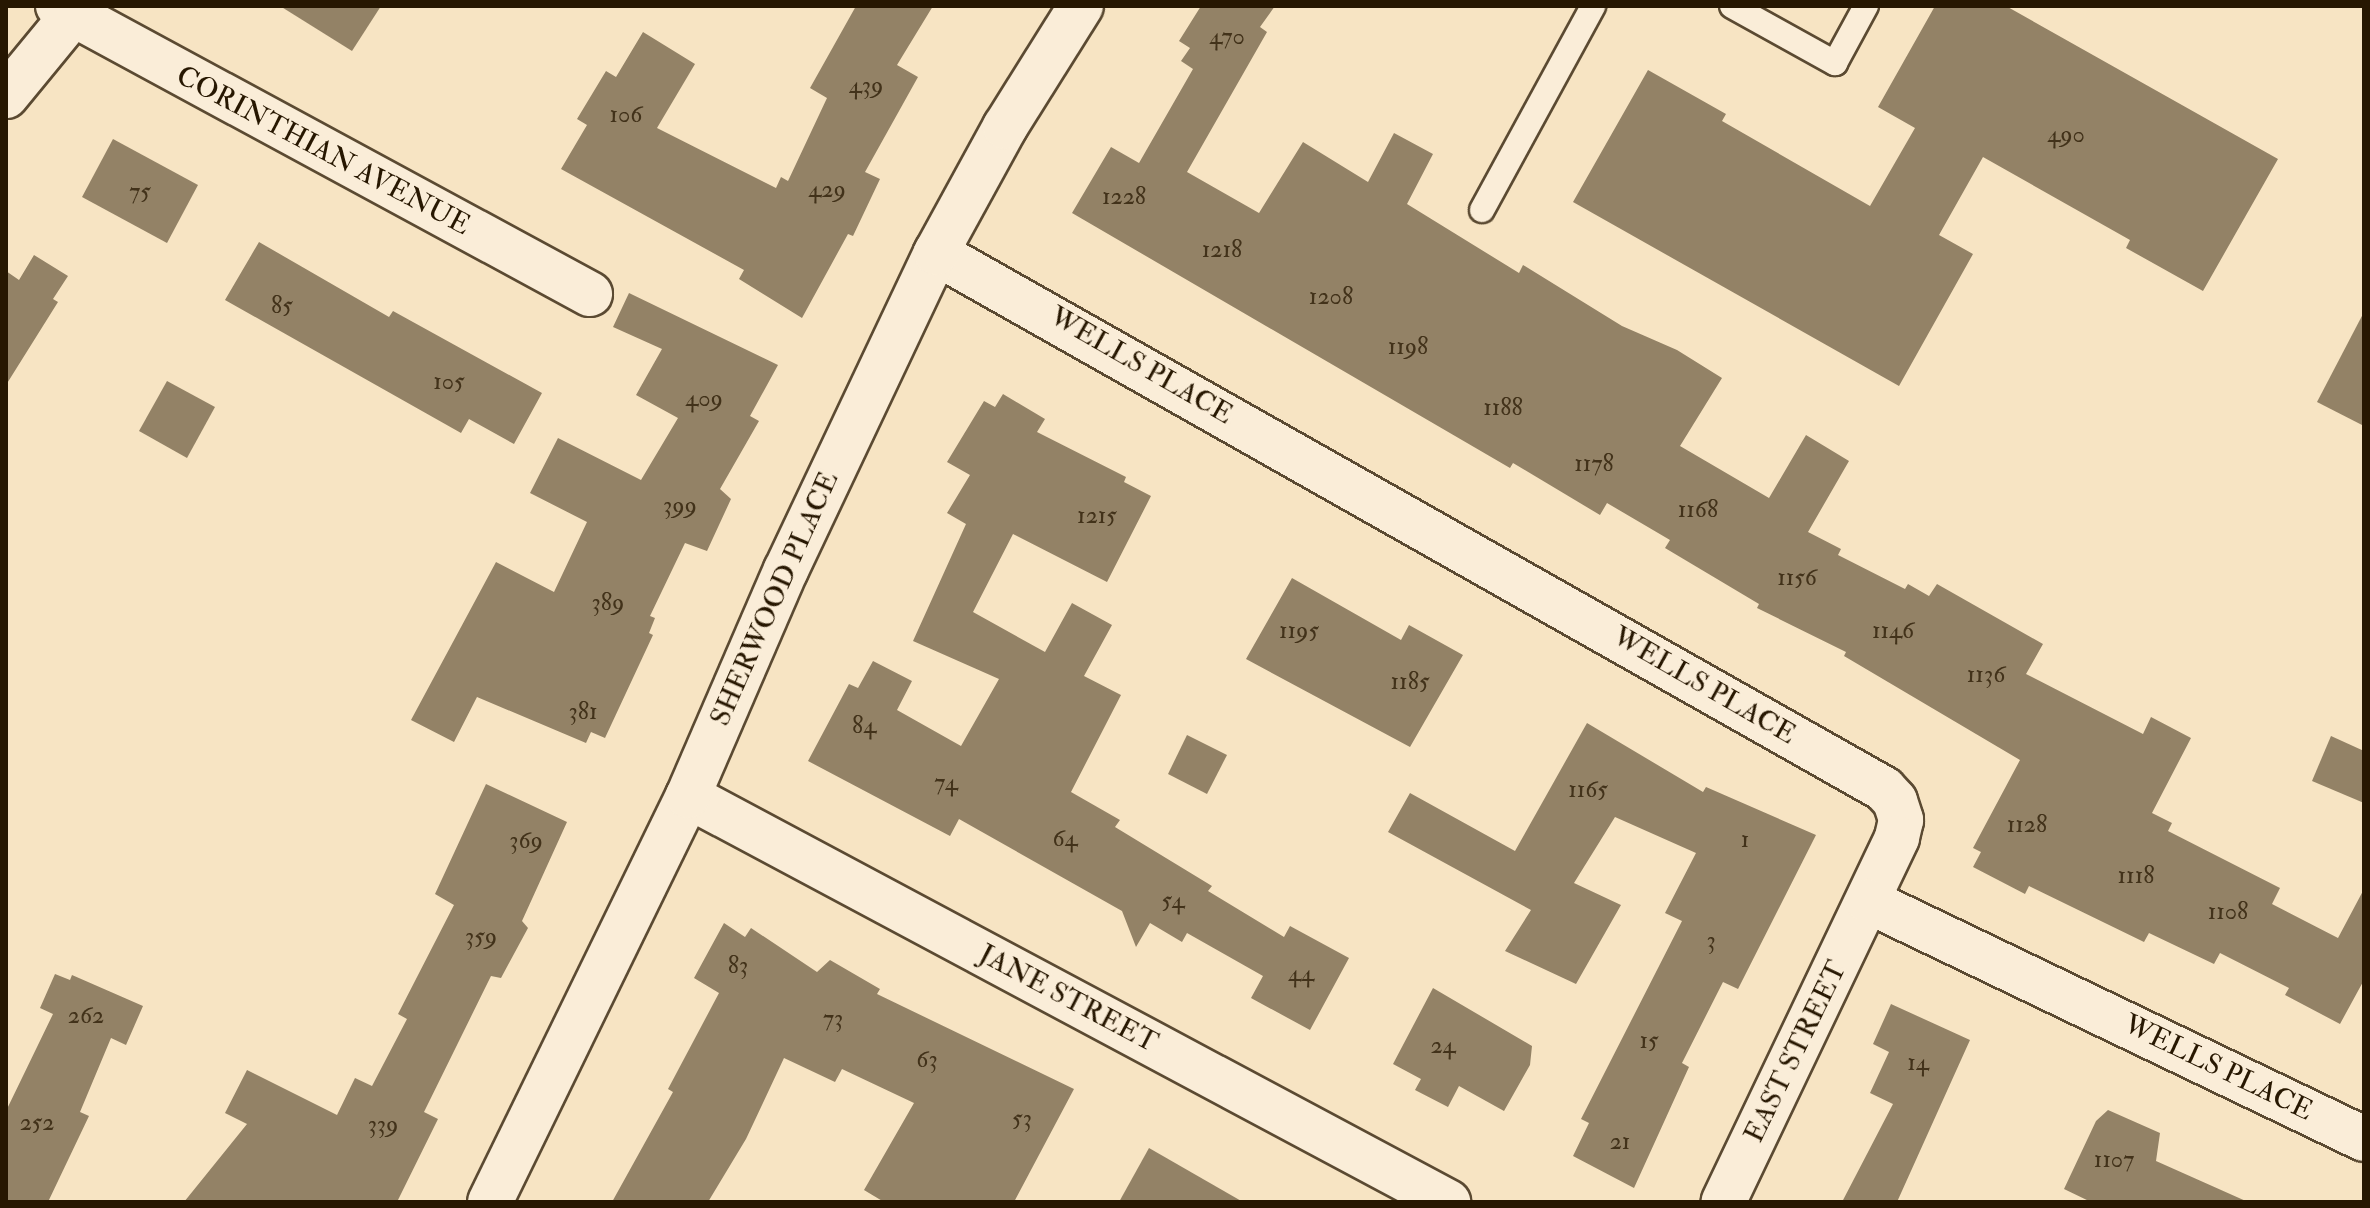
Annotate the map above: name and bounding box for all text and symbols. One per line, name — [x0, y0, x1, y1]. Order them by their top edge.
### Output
house number: 470 — [1209, 23, 1245, 51]
street label: CORINTHIAN AVENUE — [170, 59, 476, 243]
house number: 439 — [849, 72, 883, 100]
house number: 106 — [610, 101, 642, 129]
house number: 490 — [2047, 121, 2085, 149]
house number: 429 — [808, 176, 846, 204]
house number: 75 — [129, 178, 151, 206]
house number: 1228 — [1102, 183, 1146, 211]
house number: 1218 — [1202, 236, 1242, 264]
house number: 1208 — [1309, 283, 1353, 311]
house number: 85 — [271, 292, 293, 320]
street label: WELLS PLACE — [1043, 300, 1239, 432]
house number: 1198 — [1388, 333, 1428, 361]
house number: 105 — [433, 368, 465, 396]
house number: 409 — [685, 385, 723, 413]
house number: 1188 — [1483, 394, 1523, 422]
house number: 1178 — [1574, 450, 1614, 478]
street label: SHERWOOD PLACE — [704, 467, 846, 731]
house number: 399 — [663, 492, 697, 520]
house number: 1168 — [1678, 496, 1718, 524]
house number: 1215 — [1077, 502, 1117, 530]
house number: 1156 — [1777, 564, 1817, 592]
house number: 389 — [592, 589, 624, 617]
house number: 1195 — [1279, 617, 1319, 645]
house number: 1146 — [1872, 617, 1914, 645]
street label: WELLS PLACE — [1606, 620, 1802, 752]
house number: 1136 — [1967, 661, 2005, 689]
house number: 1185 — [1391, 668, 1429, 696]
house number: 381 — [568, 698, 598, 726]
house number: 84 — [852, 712, 876, 740]
house number: 74 — [934, 769, 958, 797]
house number: 1165 — [1568, 776, 1608, 804]
house number: 1128 — [2007, 811, 2047, 839]
house number: 64 — [1052, 825, 1078, 853]
house number: 1 — [1741, 826, 1749, 854]
house number: 369 — [509, 827, 543, 855]
house number: 1118 — [2118, 862, 2154, 890]
house number: 54 — [1162, 887, 1184, 915]
house number: 1108 — [2208, 898, 2248, 926]
house number: 359 — [465, 923, 497, 951]
house number: 3 — [1706, 927, 1716, 955]
street label: JANE STREET — [973, 938, 1163, 1060]
house number: 83 — [728, 952, 748, 980]
street label: EAST STREET — [1738, 956, 1854, 1148]
house number: 44 — [1288, 960, 1314, 988]
house number: 262 — [68, 1002, 104, 1030]
house number: 73 — [823, 1005, 843, 1033]
street label: WELLS PLACE — [2118, 1008, 2318, 1128]
house number: 15 — [1639, 1027, 1659, 1055]
house number: 24 — [1430, 1032, 1456, 1060]
house number: 63 — [916, 1046, 938, 1074]
house number: 14 — [1907, 1049, 1929, 1077]
house number: 53 — [1012, 1105, 1032, 1133]
house number: 252 — [20, 1109, 54, 1137]
house number: 339 — [368, 1111, 398, 1139]
house number: 21 — [1610, 1128, 1630, 1156]
house number: 1107 — [2094, 1146, 2134, 1174]

